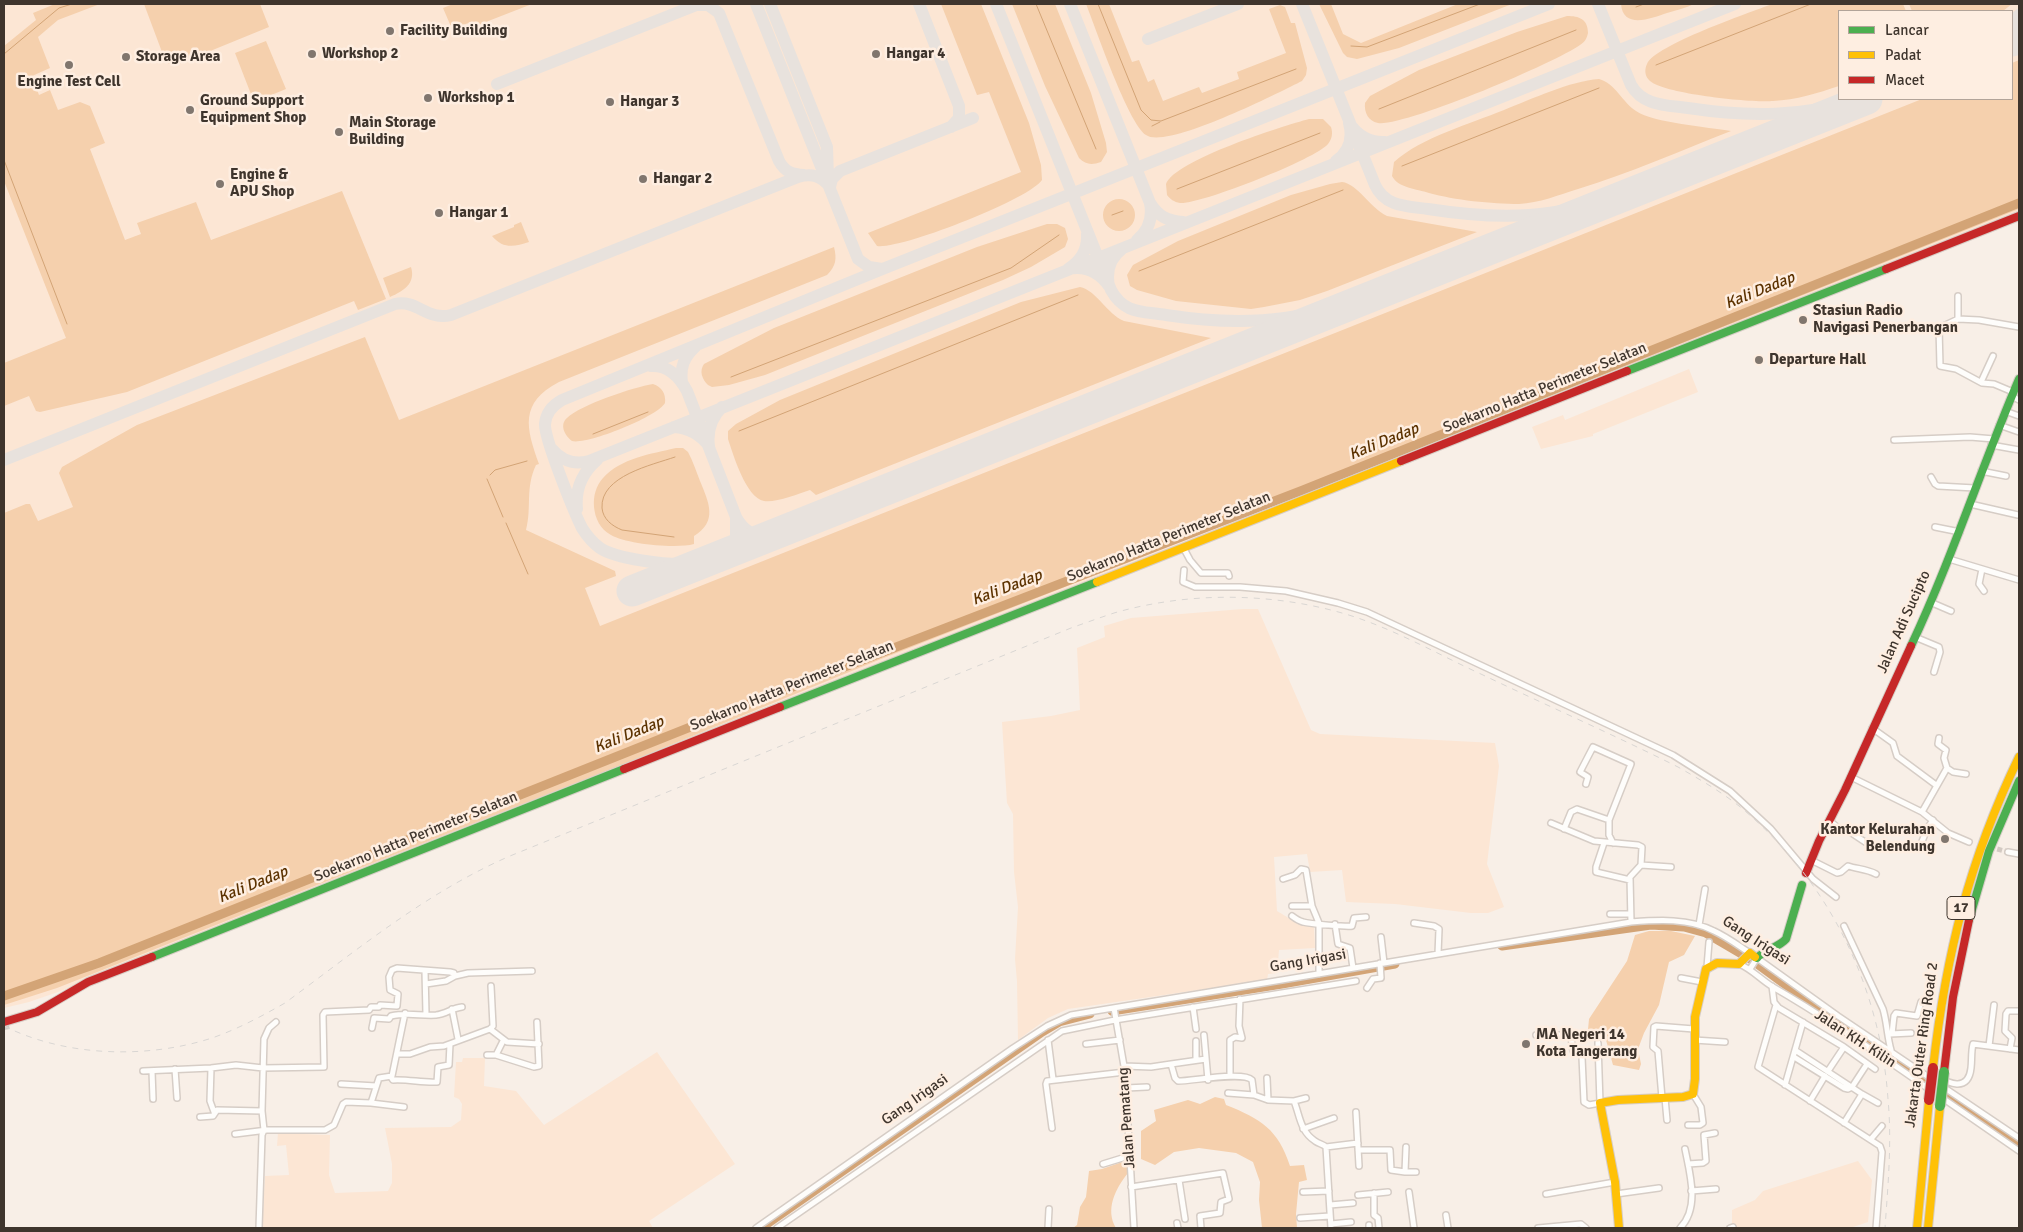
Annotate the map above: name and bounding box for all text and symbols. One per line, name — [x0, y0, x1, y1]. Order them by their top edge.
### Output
legend — [1838, 10, 2013, 100]
text: Lancar — [1885, 21, 1929, 39]
place label: Facility Building — [400, 22, 508, 40]
marker: Facility Building — [384, 25, 396, 37]
place label: Workshop 2 — [322, 45, 399, 63]
place label: Hangar 4 — [886, 45, 945, 63]
text: Padat — [1885, 46, 1921, 64]
place label: Storage Area — [136, 48, 220, 66]
marker: Workshop 2 — [306, 48, 318, 60]
marker: Hangar 4 — [870, 48, 882, 60]
marker: Storage Area — [120, 51, 132, 63]
marker: Engine Test Cell — [63, 59, 75, 71]
text: Macet — [1885, 71, 1924, 89]
place label: Engine Test Cell — [17, 73, 121, 91]
place label: Workshop 1 — [438, 89, 515, 107]
place label: Ground Support Equipment Shop — [200, 92, 306, 127]
marker: Workshop 1 — [422, 92, 434, 104]
place label: Hangar 3 — [620, 93, 679, 111]
marker: Hangar 3 — [604, 96, 616, 108]
marker: Ground Support Equipment Shop — [184, 104, 196, 116]
place label: Main Storage Building — [349, 114, 436, 149]
marker: Main Storage Building — [333, 126, 345, 138]
place label: Engine & APU Shop — [230, 166, 294, 201]
place label: Hangar 2 — [653, 170, 712, 188]
marker: Hangar 2 — [637, 173, 649, 185]
marker: Engine & APU Shop — [214, 178, 226, 190]
place label: Hangar 1 — [449, 204, 508, 222]
marker: Hangar 1 — [433, 207, 445, 219]
water label: Kali Dadap — [1722, 268, 1798, 314]
place label: Stasiun Radio Navigasi Penerbangan — [1813, 302, 1958, 337]
marker: Stasiun Radio Navigasi Penerbangan — [1797, 314, 1809, 326]
street label: Soekarno Hatta Perimeter Selatan — [1441, 339, 1649, 437]
place label: Departure Hall — [1769, 351, 1866, 369]
marker: Departure Hall — [1753, 354, 1765, 366]
water label: Kali Dadap — [1346, 419, 1422, 465]
street label: Soekarno Hatta Perimeter Selatan — [1065, 488, 1273, 586]
water label: Kali Dadap — [969, 566, 1045, 610]
street label: Jalan Adi Sucipto — [1873, 568, 1935, 676]
street label: Soekarno Hatta Perimeter Selatan — [688, 637, 896, 735]
water label: Kali Dadap — [591, 712, 667, 758]
street label: Soekarno Hatta Perimeter Selatan — [312, 788, 520, 886]
place label: Kantor Kelurahan Belendung — [1820, 821, 1935, 856]
marker: Kantor Kelurahan Belendung — [1939, 833, 1951, 845]
water label: Kali Dadap — [215, 862, 291, 908]
road number: 17 — [1947, 896, 1975, 920]
street label: Gang Irigasi — [1719, 912, 1793, 970]
street label: Gang Irigasi — [1268, 945, 1348, 977]
street label: Jakarta Outer Ring Road 2 — [1901, 961, 1943, 1129]
street label: Jalan KH. Kilin — [1811, 1006, 1899, 1072]
place label: MA Negeri 14 Kota Tangerang — [1536, 1026, 1637, 1061]
marker: MA Negeri 14 Kota Tangerang — [1520, 1038, 1532, 1050]
street label: Jalan Pematang — [1114, 1067, 1140, 1169]
street label: Gang Irigasi — [878, 1071, 952, 1129]

